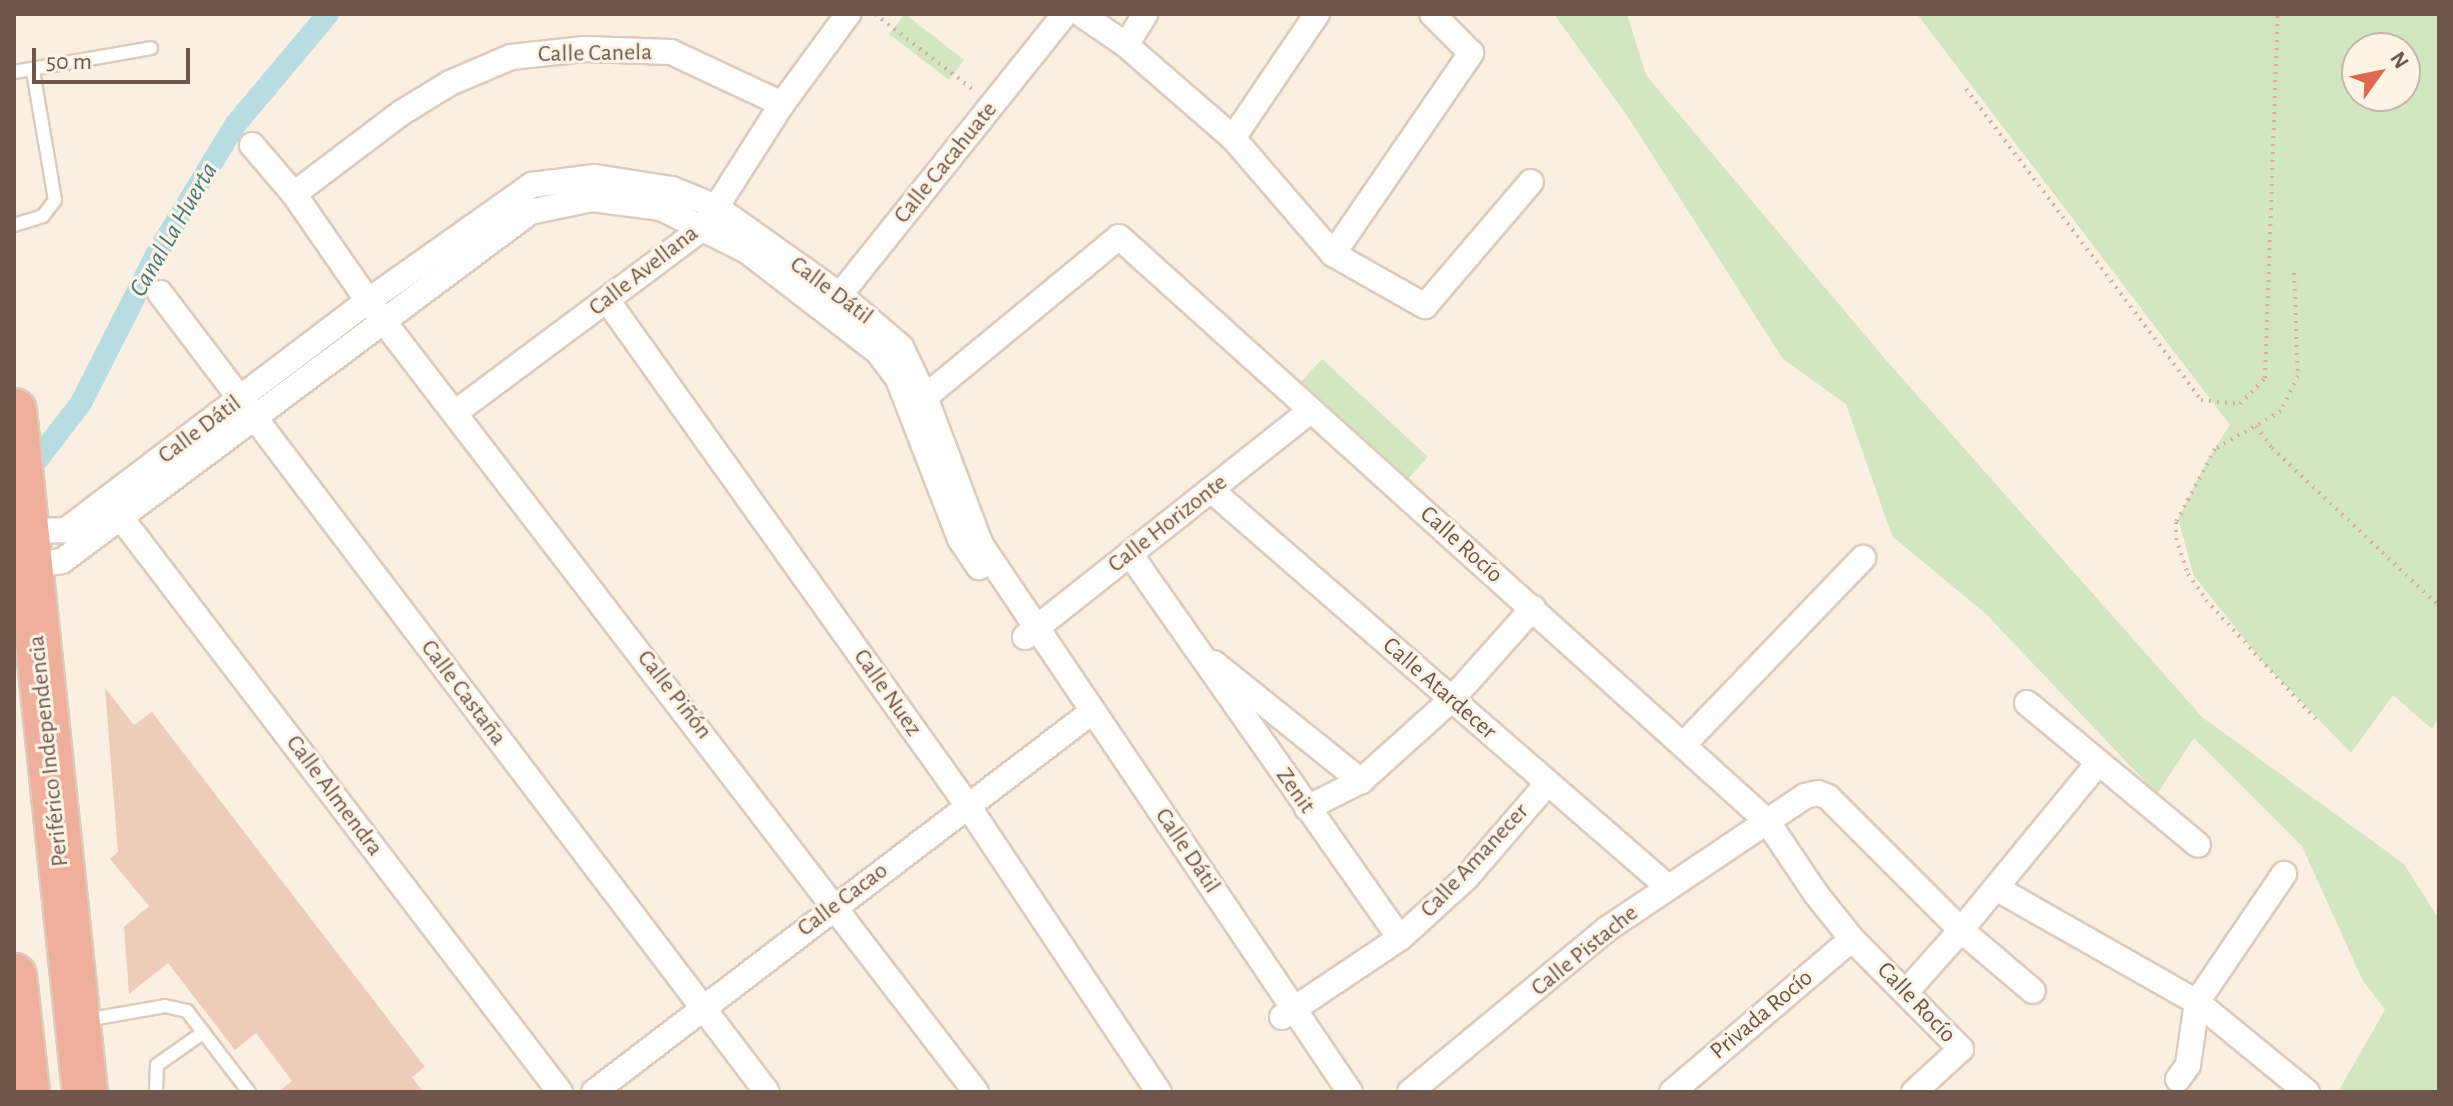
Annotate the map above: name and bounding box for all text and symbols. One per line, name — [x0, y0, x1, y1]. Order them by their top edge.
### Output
scale bar — [36, 32, 194, 82]
north arrow — [2341, 32, 2421, 112]
street label: Calle Canela — [538, 39, 652, 69]
text: N — [2386, 48, 2413, 72]
text: 50 m — [46, 50, 92, 74]
street label: Calle Cacahuate — [888, 96, 1004, 230]
water label: Canal La Huerta — [123, 157, 225, 303]
street label: Calle Avellana — [584, 219, 704, 323]
street label: Calle Dátil — [784, 250, 878, 332]
street label: Calle Dátil — [153, 389, 247, 471]
street label: Calle Horizonte — [1103, 469, 1233, 579]
street label: Calle Rocío — [1414, 500, 1508, 590]
street label: Calle Atardecer — [1376, 632, 1502, 746]
street label: Periférico Independencia — [23, 634, 75, 868]
street label: Calle Castaña — [414, 634, 512, 752]
street label: Calle Nuez — [847, 644, 927, 742]
street label: Calle Piñón — [630, 645, 718, 745]
street label: Calle Almendra — [279, 730, 389, 862]
street label: Zenit — [1269, 763, 1321, 819]
street label: Calle Amanecer — [1415, 798, 1535, 924]
street label: Calle Dátil — [1148, 803, 1226, 899]
street label: Calle Cacao — [792, 857, 894, 943]
street label: Calle Pistache — [1526, 899, 1644, 1003]
street label: Calle Rocío — [1870, 956, 1962, 1050]
street label: Privada Rocío — [1705, 964, 1819, 1066]

